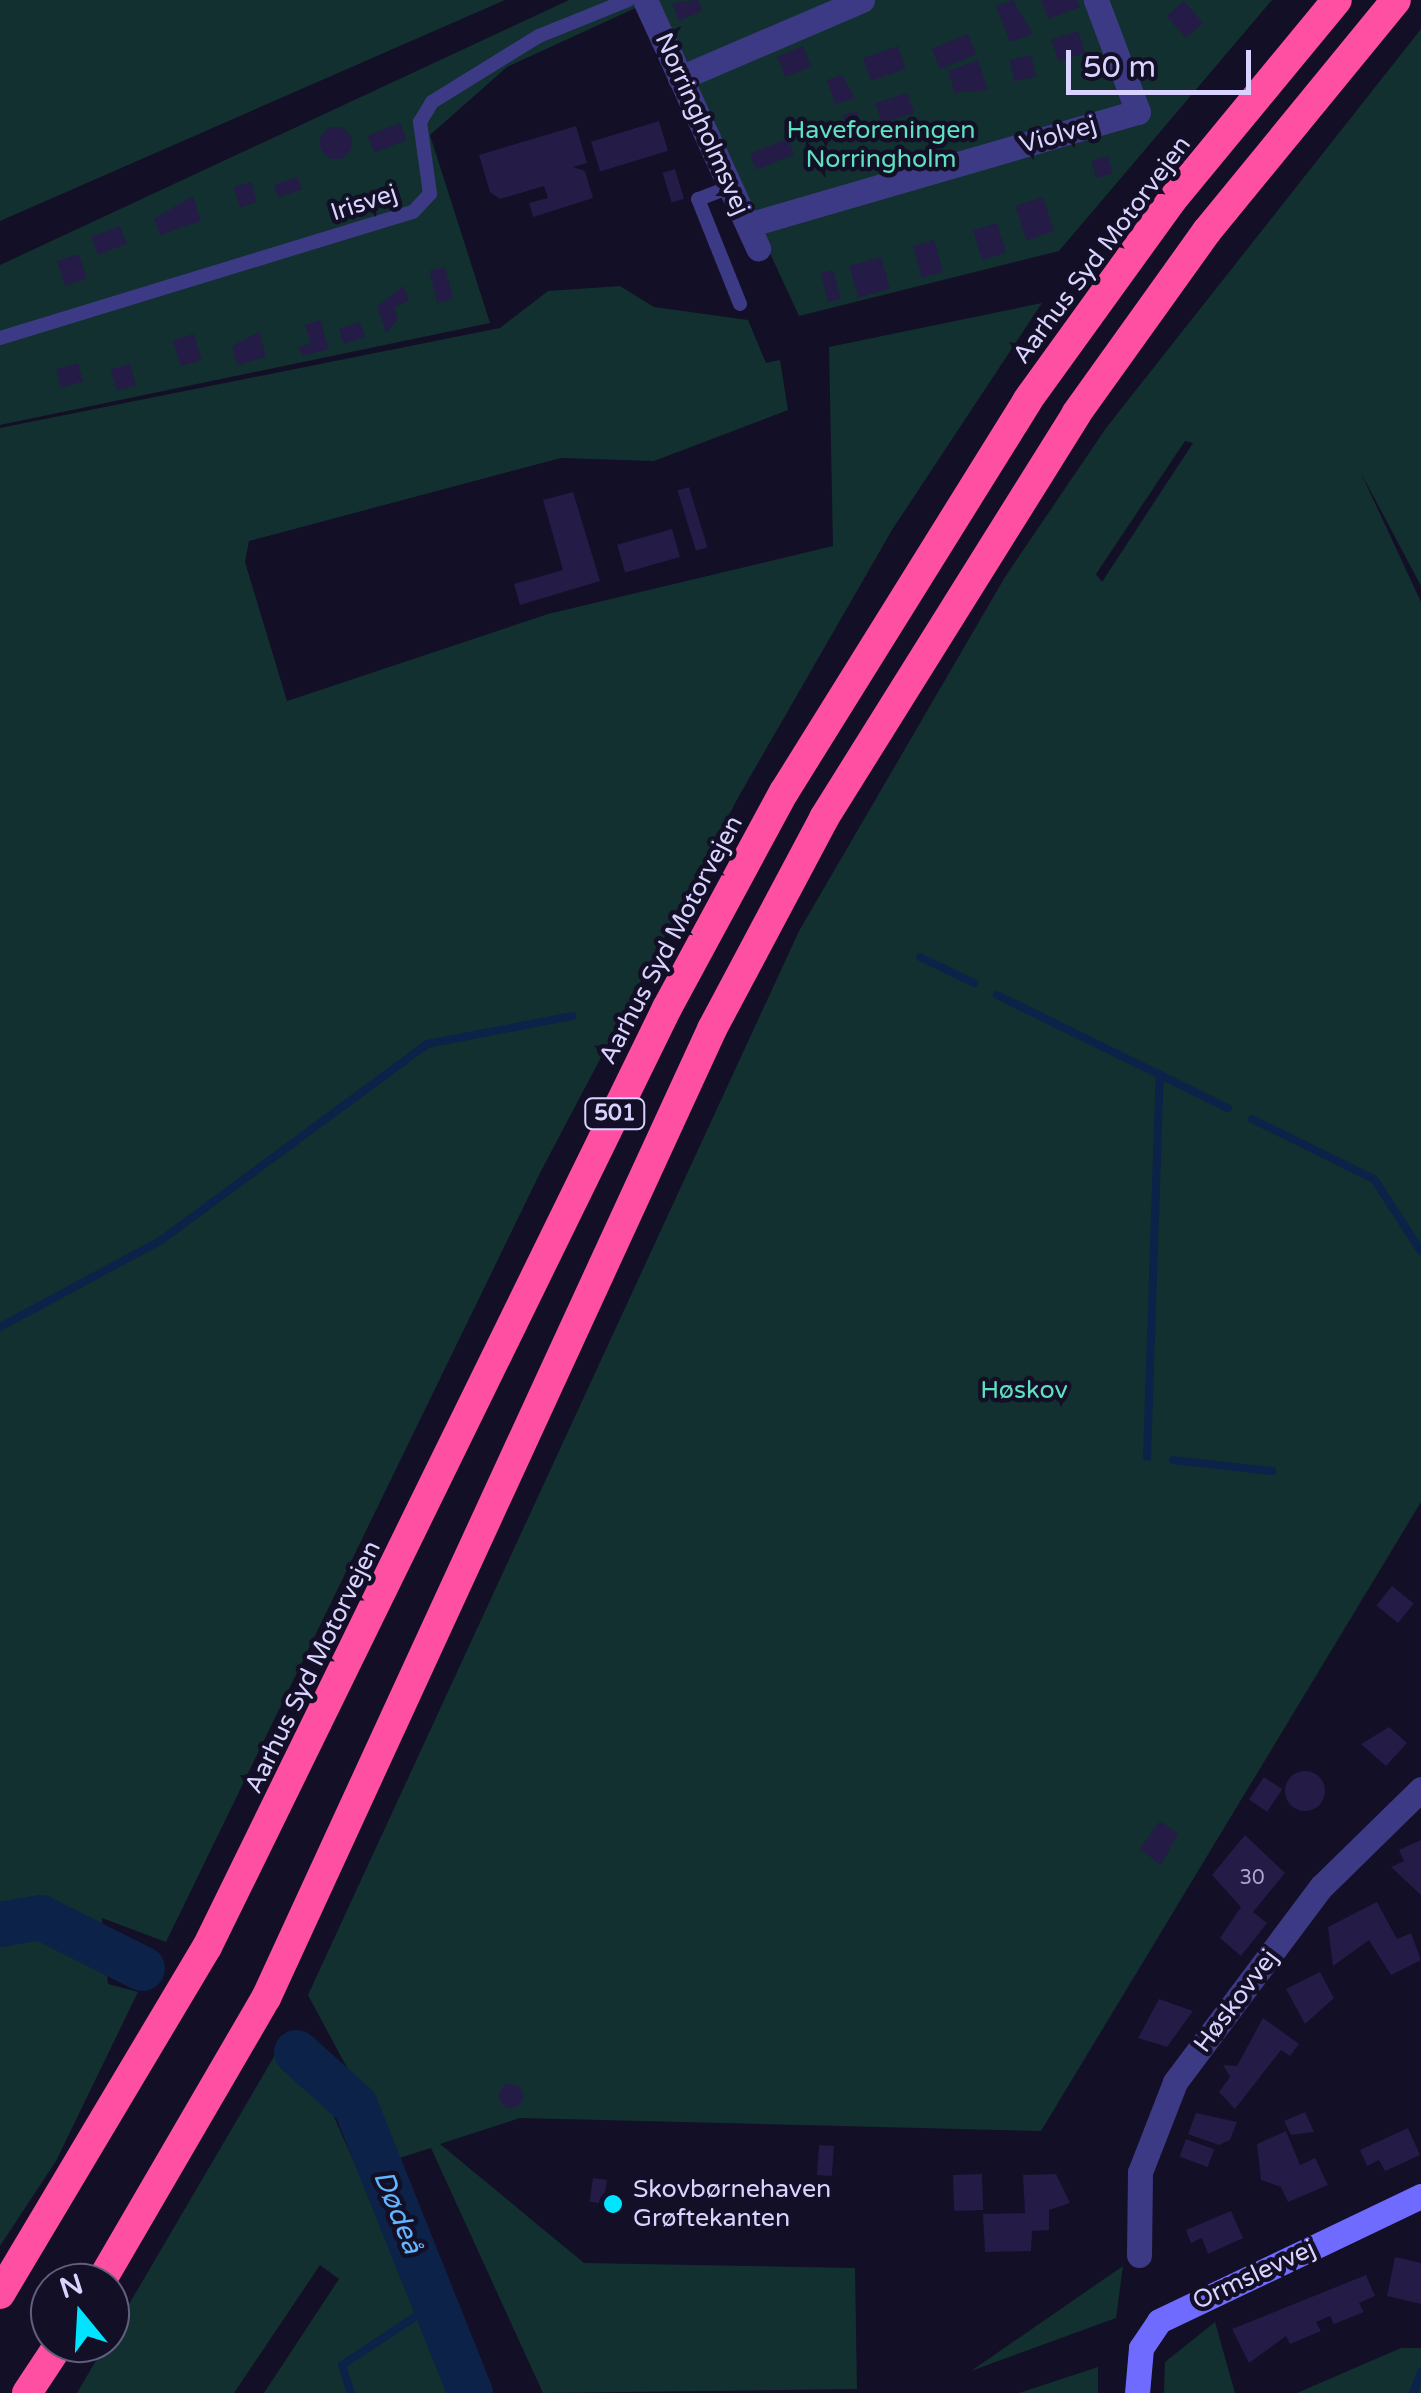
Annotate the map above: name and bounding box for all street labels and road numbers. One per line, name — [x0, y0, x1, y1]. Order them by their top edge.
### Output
street label: Norringholmsvej — [648, 28, 756, 220]
street label: Violvej — [1016, 110, 1100, 160]
street label: Aarhus Syd Motorvejen — [1007, 130, 1197, 370]
street label: Irisvej — [327, 178, 401, 228]
street label: Aarhus Syd Motorvejen — [593, 811, 749, 1069]
road number: 501 — [582, 1097, 648, 1131]
street label: Aarhus Syd Motorvejen — [239, 1536, 387, 1798]
street label: Høskovvej — [1188, 1944, 1284, 2058]
street label: Ormslevvej — [1188, 2234, 1320, 2316]

